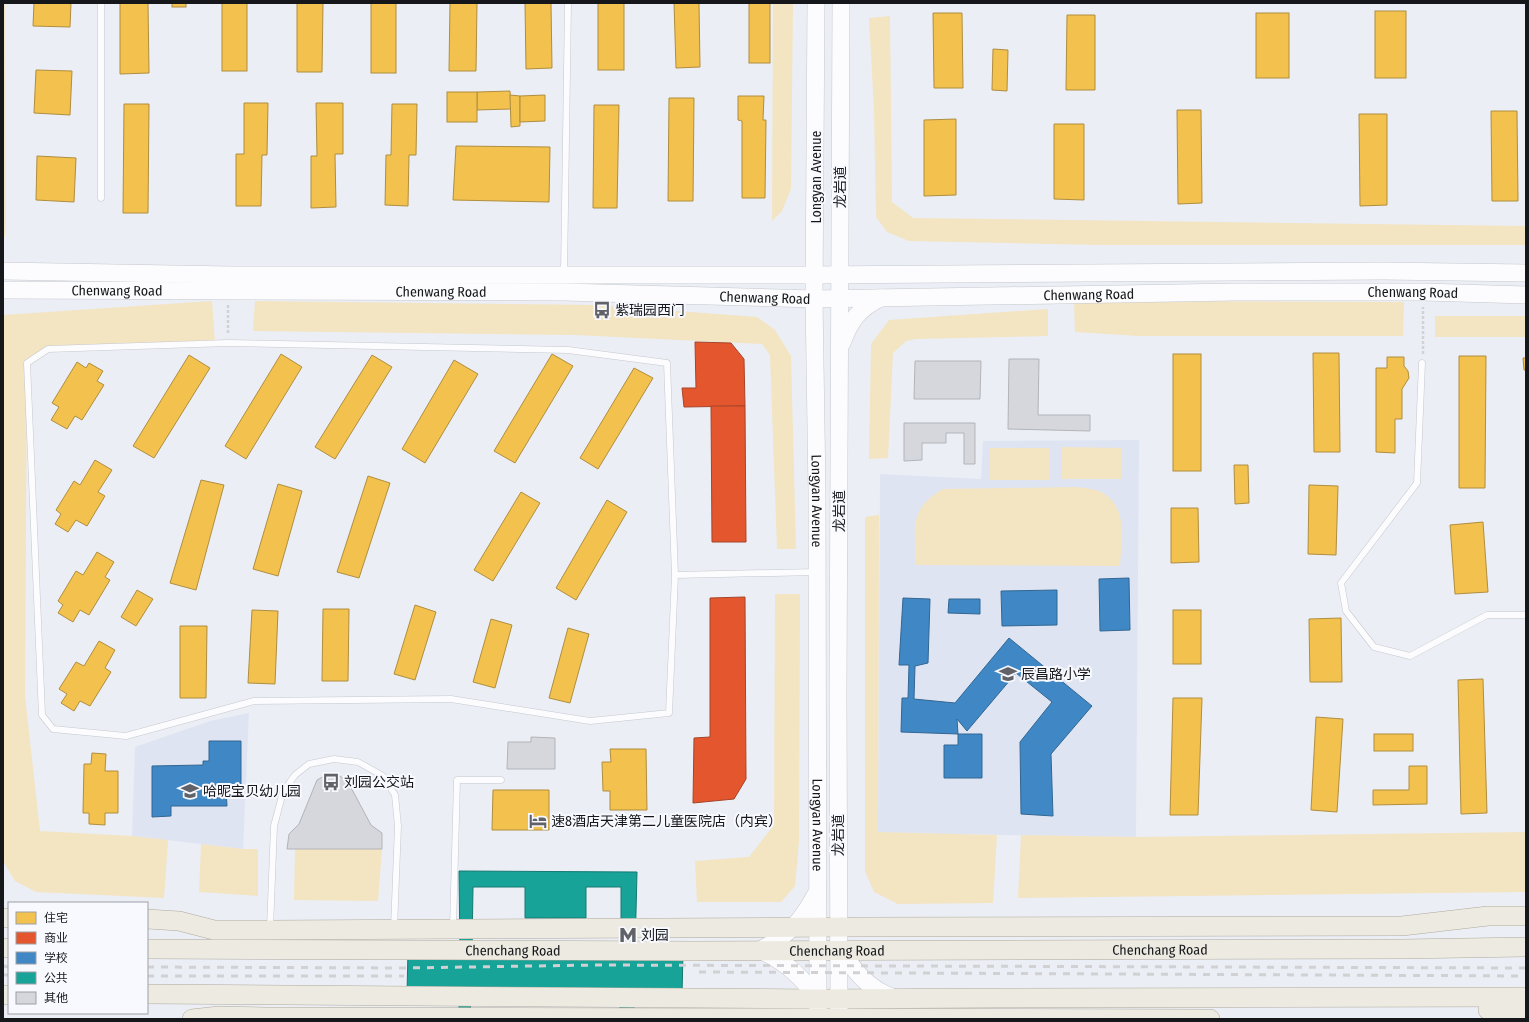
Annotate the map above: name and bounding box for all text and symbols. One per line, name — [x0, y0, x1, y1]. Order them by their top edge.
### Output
street label: Longyan Avenue — [808, 130, 825, 223]
street label: 龙岩道 — [832, 166, 849, 208]
street label: Chenwang Road — [72, 282, 162, 300]
street label: Chenwang Road — [396, 283, 486, 301]
street label: Chenwang Road — [1367, 284, 1459, 302]
street label: Chenwang Road — [1043, 286, 1134, 304]
street label: Chenwang Road — [719, 288, 811, 308]
bus stop icon: 紫瑞园西门 — [592, 300, 612, 320]
place label: 紫瑞园西门 — [615, 302, 685, 319]
street label: Longyan Avenue — [807, 454, 825, 548]
street label: 龙岩道 — [831, 490, 848, 532]
school or university icon: 辰昌路小学 — [998, 664, 1018, 684]
place label: 辰昌路小学 — [1021, 666, 1091, 683]
bus stop icon: 刘园公交站 — [321, 772, 341, 792]
place label: 刘园公交站 — [344, 774, 414, 791]
street label: Longyan Avenue — [809, 778, 826, 872]
school or university icon: 哈昵宝贝幼儿园 — [180, 781, 200, 801]
place label: 哈昵宝贝幼儿园 — [203, 783, 301, 800]
hotel icon: 速8酒店天津第二儿童医院店（内宾） — [528, 811, 548, 831]
place label: 速8酒店天津第二儿童医院店（内宾） — [551, 813, 782, 830]
street label: 龙岩道 — [830, 814, 847, 856]
legend — [8, 902, 148, 1014]
text: 住宅 — [44, 911, 68, 925]
metro station icon: 刘园 — [618, 925, 638, 945]
place label: 刘园 — [641, 927, 669, 944]
text: 商业 — [44, 931, 68, 945]
street label: Chenchang Road — [465, 942, 561, 960]
street label: Chenchang Road — [789, 942, 885, 960]
street label: Chenchang Road — [1112, 942, 1208, 959]
text: 学校 — [44, 951, 68, 965]
text: 公共 — [44, 971, 68, 985]
text: 其他 — [44, 991, 68, 1005]

